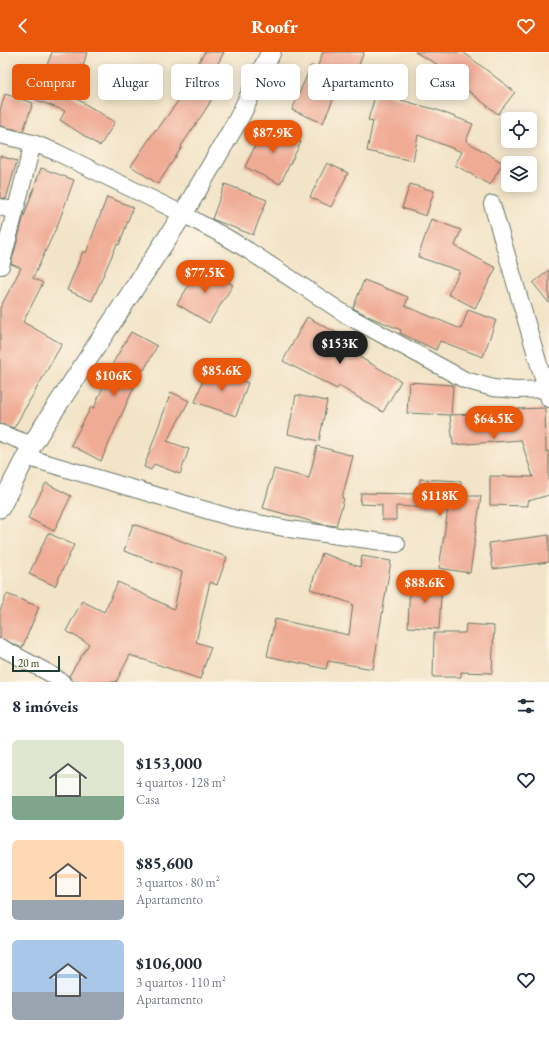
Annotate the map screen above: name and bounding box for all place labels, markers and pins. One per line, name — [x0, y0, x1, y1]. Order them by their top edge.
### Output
pin: $87.9K — [240, 120, 306, 154]
pin: $77.5K — [172, 260, 238, 294]
pin: $153K — [312, 331, 368, 365]
pin: $85.6K — [189, 358, 255, 392]
pin: $106K — [86, 363, 142, 397]
pin: $64.5K — [461, 406, 527, 440]
pin: $118K — [412, 483, 468, 517]
pin: $88.6K — [392, 570, 458, 604]

